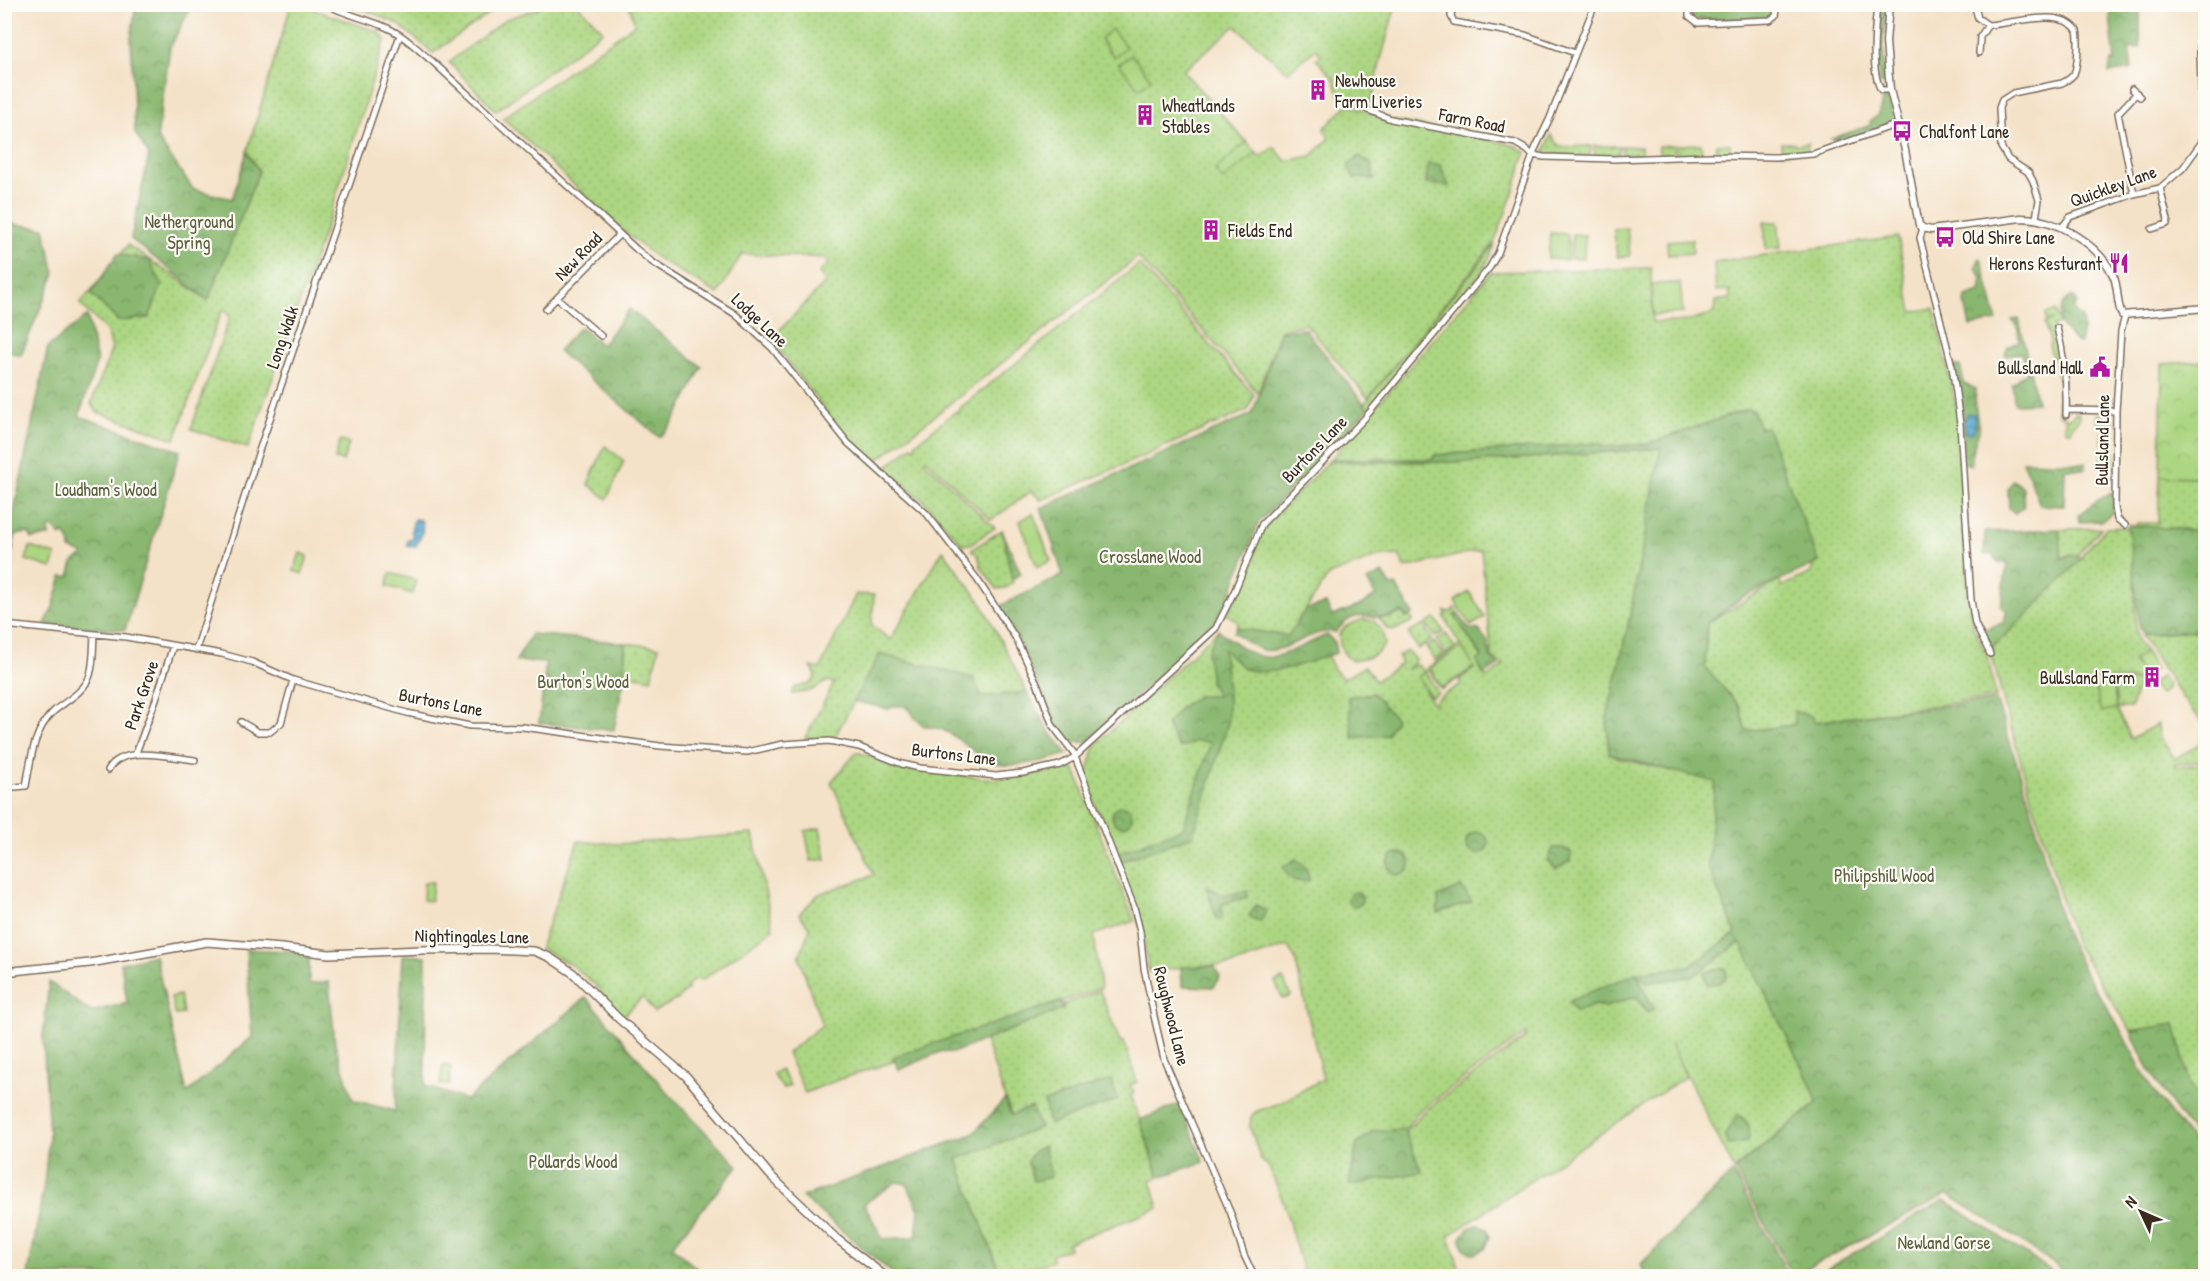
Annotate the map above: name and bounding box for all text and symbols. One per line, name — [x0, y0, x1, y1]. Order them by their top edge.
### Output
place label: Newhouse Farm Liveries — [1334, 68, 1422, 114]
building icon: Newhouse Farm Liveries — [1306, 78, 1330, 102]
place label: Wheatlands Stables — [1162, 93, 1235, 139]
street label: Farm Road — [1436, 101, 1507, 139]
building icon: Wheatlands Stables — [1133, 103, 1157, 127]
bus stop icon: Chalfont Lane — [1890, 119, 1914, 143]
place label: Chalfont Lane — [1919, 119, 2010, 144]
street label: Quickley Lane — [2066, 159, 2160, 213]
park label: Netherground Spring — [144, 209, 234, 255]
building icon: Fields End — [1199, 218, 1223, 242]
place label: Fields End — [1227, 218, 1292, 243]
bus stop icon: Old Shire Lane — [1933, 225, 1957, 249]
place label: Old Shire Lane — [1962, 225, 2055, 250]
street label: New Road — [549, 226, 607, 286]
place label: Herons Resturant — [1989, 251, 2103, 276]
restaurant icon: Herons Resturant — [2107, 251, 2131, 275]
street label: Lodge Lane — [726, 287, 794, 353]
street label: Long Walk — [260, 302, 305, 372]
place label: Bullsland Hall — [1998, 355, 2083, 380]
public building icon: Bullsland Hall — [2088, 355, 2112, 379]
street label: Bullsland Lane — [2089, 394, 2115, 486]
street label: Burtons Lane — [1275, 410, 1353, 488]
park label: Loudham's Wood — [55, 477, 157, 502]
park label: Crosslane Wood — [1099, 544, 1201, 569]
street label: Park Grove — [118, 657, 164, 733]
place label: Bullsland Farm — [2040, 665, 2135, 690]
building icon: Bullsland Farm — [2140, 665, 2164, 689]
park label: Burton's Wood — [537, 669, 629, 694]
street label: Burtons Lane — [397, 682, 485, 722]
street label: Burtons Lane — [910, 736, 998, 772]
park label: Philipshill Wood — [1834, 863, 1934, 888]
street label: Nightingales Lane — [414, 923, 530, 949]
street label: Roughwood Lane — [1148, 964, 1196, 1068]
park label: Pollards Wood — [529, 1149, 617, 1174]
north arrow — [2111, 1182, 2171, 1242]
text: N — [2119, 1191, 2141, 1212]
park label: Newland Gorse — [1897, 1230, 1991, 1255]

